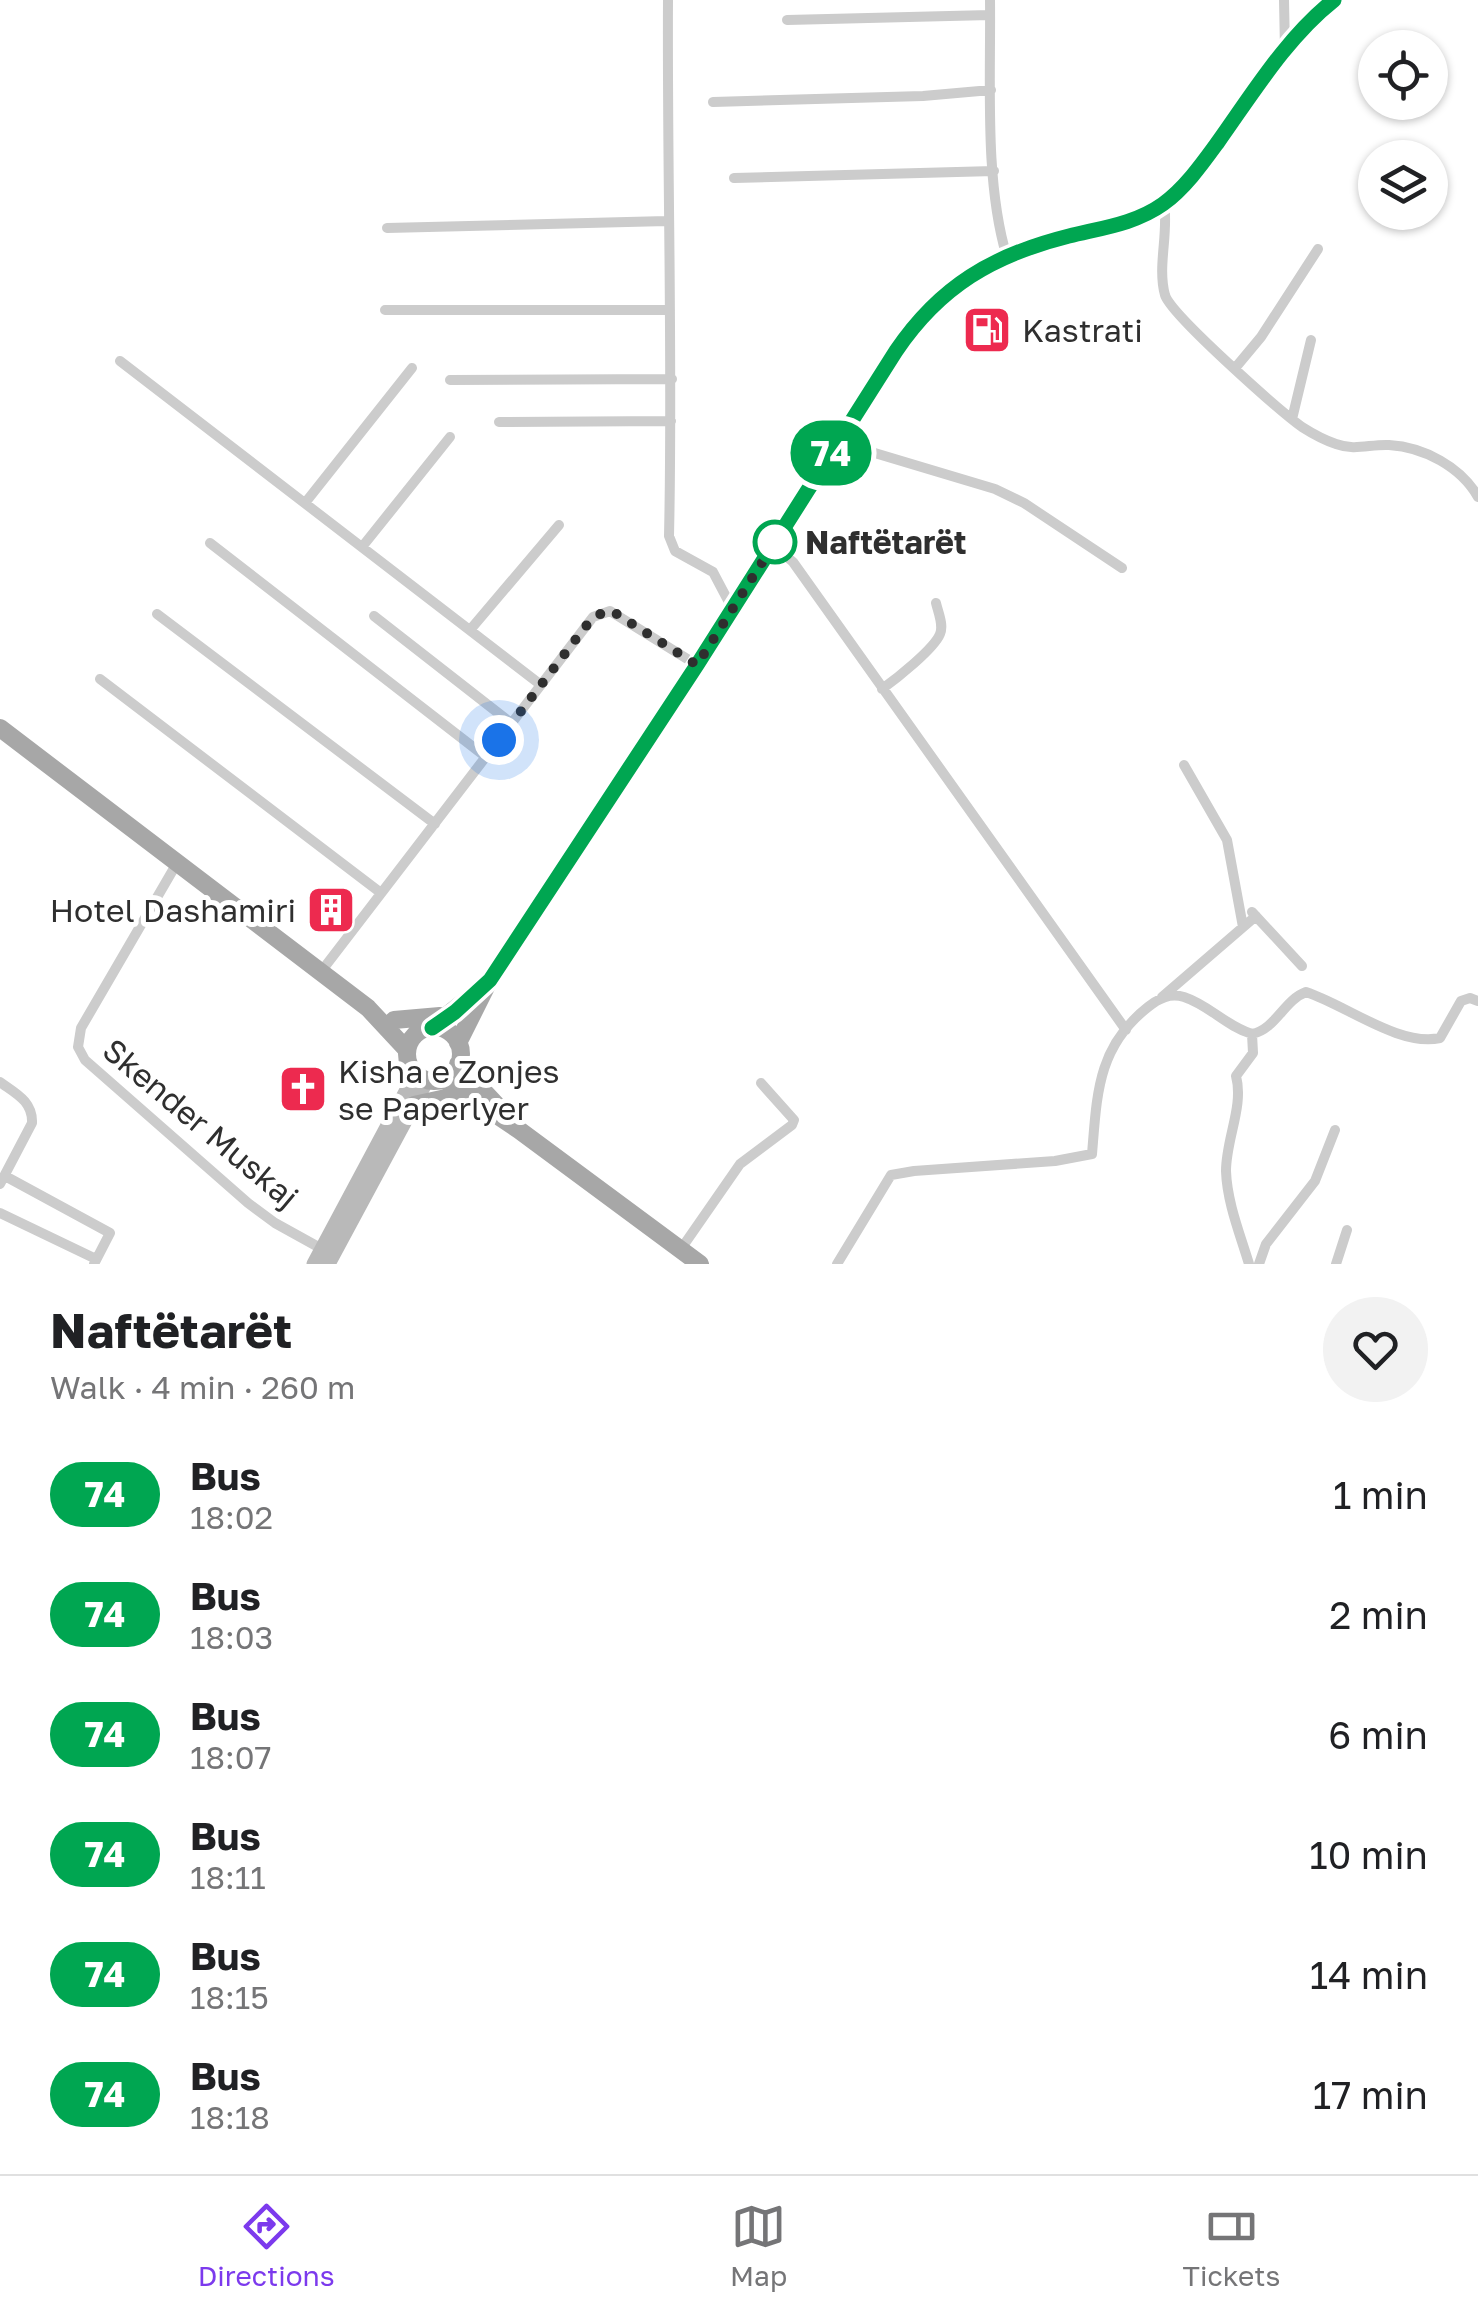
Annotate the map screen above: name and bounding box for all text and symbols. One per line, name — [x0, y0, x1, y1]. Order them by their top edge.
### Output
map controls — [1358, 30, 1448, 230]
button: locate — [1358, 30, 1448, 120]
button: layers — [1358, 140, 1448, 230]
fuel station icon: Kastrati — [961, 304, 1013, 356]
place label: Kastrati — [1022, 311, 1143, 349]
line badge: 74 — [786, 420, 876, 486]
text: 74 — [811, 432, 851, 474]
marker: Naftëtarët — [754, 521, 796, 563]
place label: Naftëtarët — [805, 523, 966, 561]
your location — [474, 715, 524, 765]
building icon: Hotel Dashamiri — [305, 884, 357, 936]
place label: Hotel Dashamiri — [50, 891, 296, 929]
street label: Skender Muskaj — [96, 1030, 306, 1216]
place label: Kisha e Zonjes se Paperlyer — [338, 1052, 559, 1127]
church icon: Kisha e Zonjes se Paperlyer — [277, 1063, 329, 1115]
button: heart — [1323, 1297, 1428, 1402]
text: Naftëtarët — [50, 1301, 292, 1359]
text: Walk · 4 min · 260 m — [50, 1368, 355, 1406]
text: Bus — [190, 1453, 261, 1498]
text: 1 min — [1333, 1472, 1428, 1517]
text: 74 — [85, 1473, 125, 1515]
text: 18:02 — [190, 1498, 273, 1536]
text: Bus — [190, 1573, 261, 1618]
text: 2 min — [1329, 1592, 1428, 1637]
text: 74 — [85, 1593, 125, 1635]
text: 18:03 — [190, 1618, 273, 1656]
text: Bus — [190, 1693, 261, 1738]
text: 6 min — [1328, 1712, 1428, 1757]
text: 74 — [85, 1713, 125, 1755]
text: 18:07 — [190, 1738, 271, 1776]
text: Bus — [190, 1813, 261, 1858]
text: 10 min — [1309, 1832, 1428, 1877]
text: 74 — [85, 1833, 125, 1875]
text: 18:11 — [190, 1858, 266, 1896]
text: Bus — [190, 1933, 261, 1978]
text: 14 min — [1310, 1952, 1428, 1997]
text: 74 — [85, 1953, 125, 1995]
text: 18:15 — [190, 1978, 269, 2016]
text: Bus — [190, 2053, 261, 2098]
text: 17 min — [1313, 2072, 1428, 2117]
text: 74 — [85, 2073, 125, 2115]
text: 18:18 — [190, 2098, 270, 2136]
tab: Directions — [198, 2199, 335, 2292]
tab: Map — [730, 2199, 787, 2292]
tab: Tickets — [1183, 2199, 1280, 2292]

